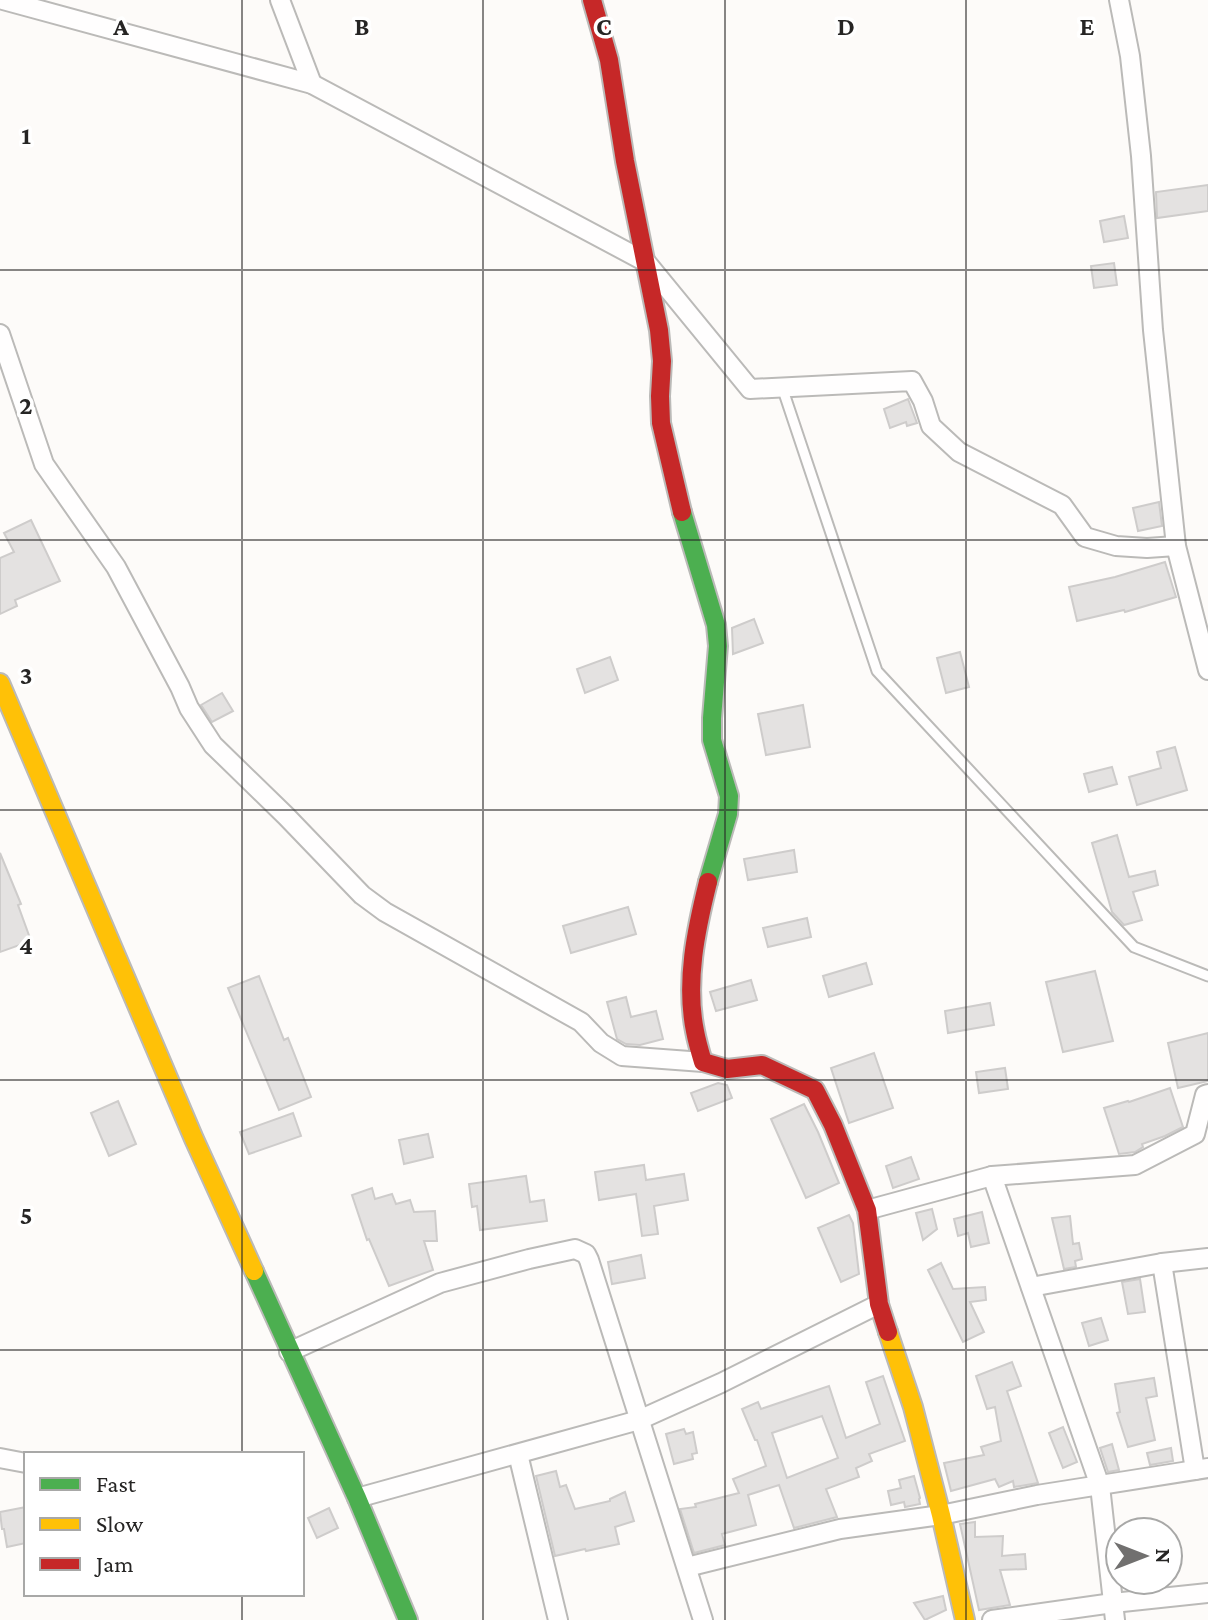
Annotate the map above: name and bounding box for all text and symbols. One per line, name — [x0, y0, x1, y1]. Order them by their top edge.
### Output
text: A — [112, 12, 129, 41]
text: B — [354, 12, 370, 41]
text: C — [596, 12, 612, 41]
text: D — [837, 12, 855, 41]
text: E — [1080, 12, 1095, 41]
text: 1 — [21, 121, 31, 150]
text: 2 — [19, 391, 33, 420]
text: 3 — [20, 661, 32, 690]
text: 4 — [19, 931, 33, 960]
text: 5 — [20, 1201, 32, 1230]
legend — [24, 1452, 304, 1596]
text: Fast — [96, 1470, 137, 1497]
text: Slow — [96, 1510, 143, 1537]
north arrow — [1104, 1516, 1184, 1596]
text: N — [1151, 1549, 1176, 1564]
text: Jam — [94, 1550, 134, 1577]

